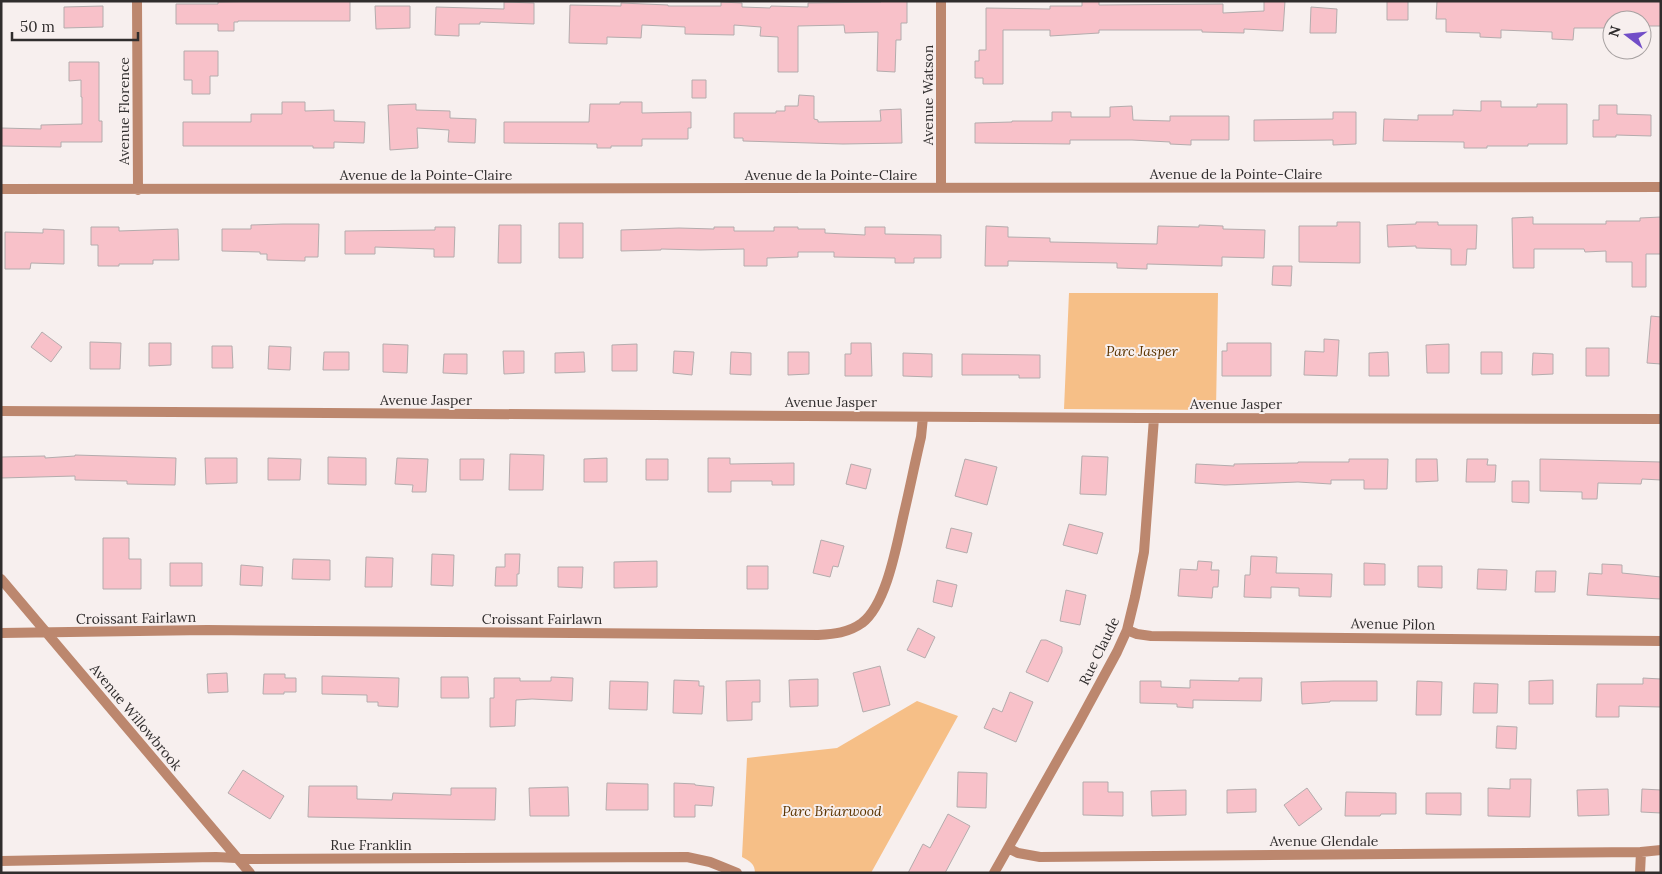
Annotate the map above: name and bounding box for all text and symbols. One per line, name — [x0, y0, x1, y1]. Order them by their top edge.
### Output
scale bar — [12, 10, 139, 42]
north arrow — [1602, 10, 1652, 60]
text: 50 m — [20, 17, 55, 36]
text: N — [1604, 24, 1625, 39]
street label: Avenue Watson — [919, 44, 937, 146]
street label: Avenue Florence — [115, 57, 133, 166]
street label: Avenue de la Pointe-Claire — [1149, 165, 1323, 183]
street label: Avenue de la Pointe-Claire — [339, 166, 513, 184]
street label: Avenue de la Pointe-Claire — [744, 166, 918, 184]
park label: Parc Jasper — [1106, 342, 1179, 360]
street label: Avenue Jasper — [379, 391, 472, 409]
street label: Avenue Jasper — [784, 393, 877, 411]
street label: Avenue Jasper — [1189, 395, 1282, 413]
street label: Croissant Fairlawn — [76, 608, 197, 628]
street label: Croissant Fairlawn — [482, 610, 603, 628]
street label: Rue Claude — [1075, 614, 1123, 688]
street label: Avenue Pilon — [1350, 614, 1436, 634]
street label: Avenue Willowbrook — [85, 659, 186, 774]
park label: Parc Briarwood — [782, 802, 882, 820]
street label: Avenue Glendale — [1269, 832, 1379, 850]
street label: Rue Franklin — [330, 836, 412, 854]

